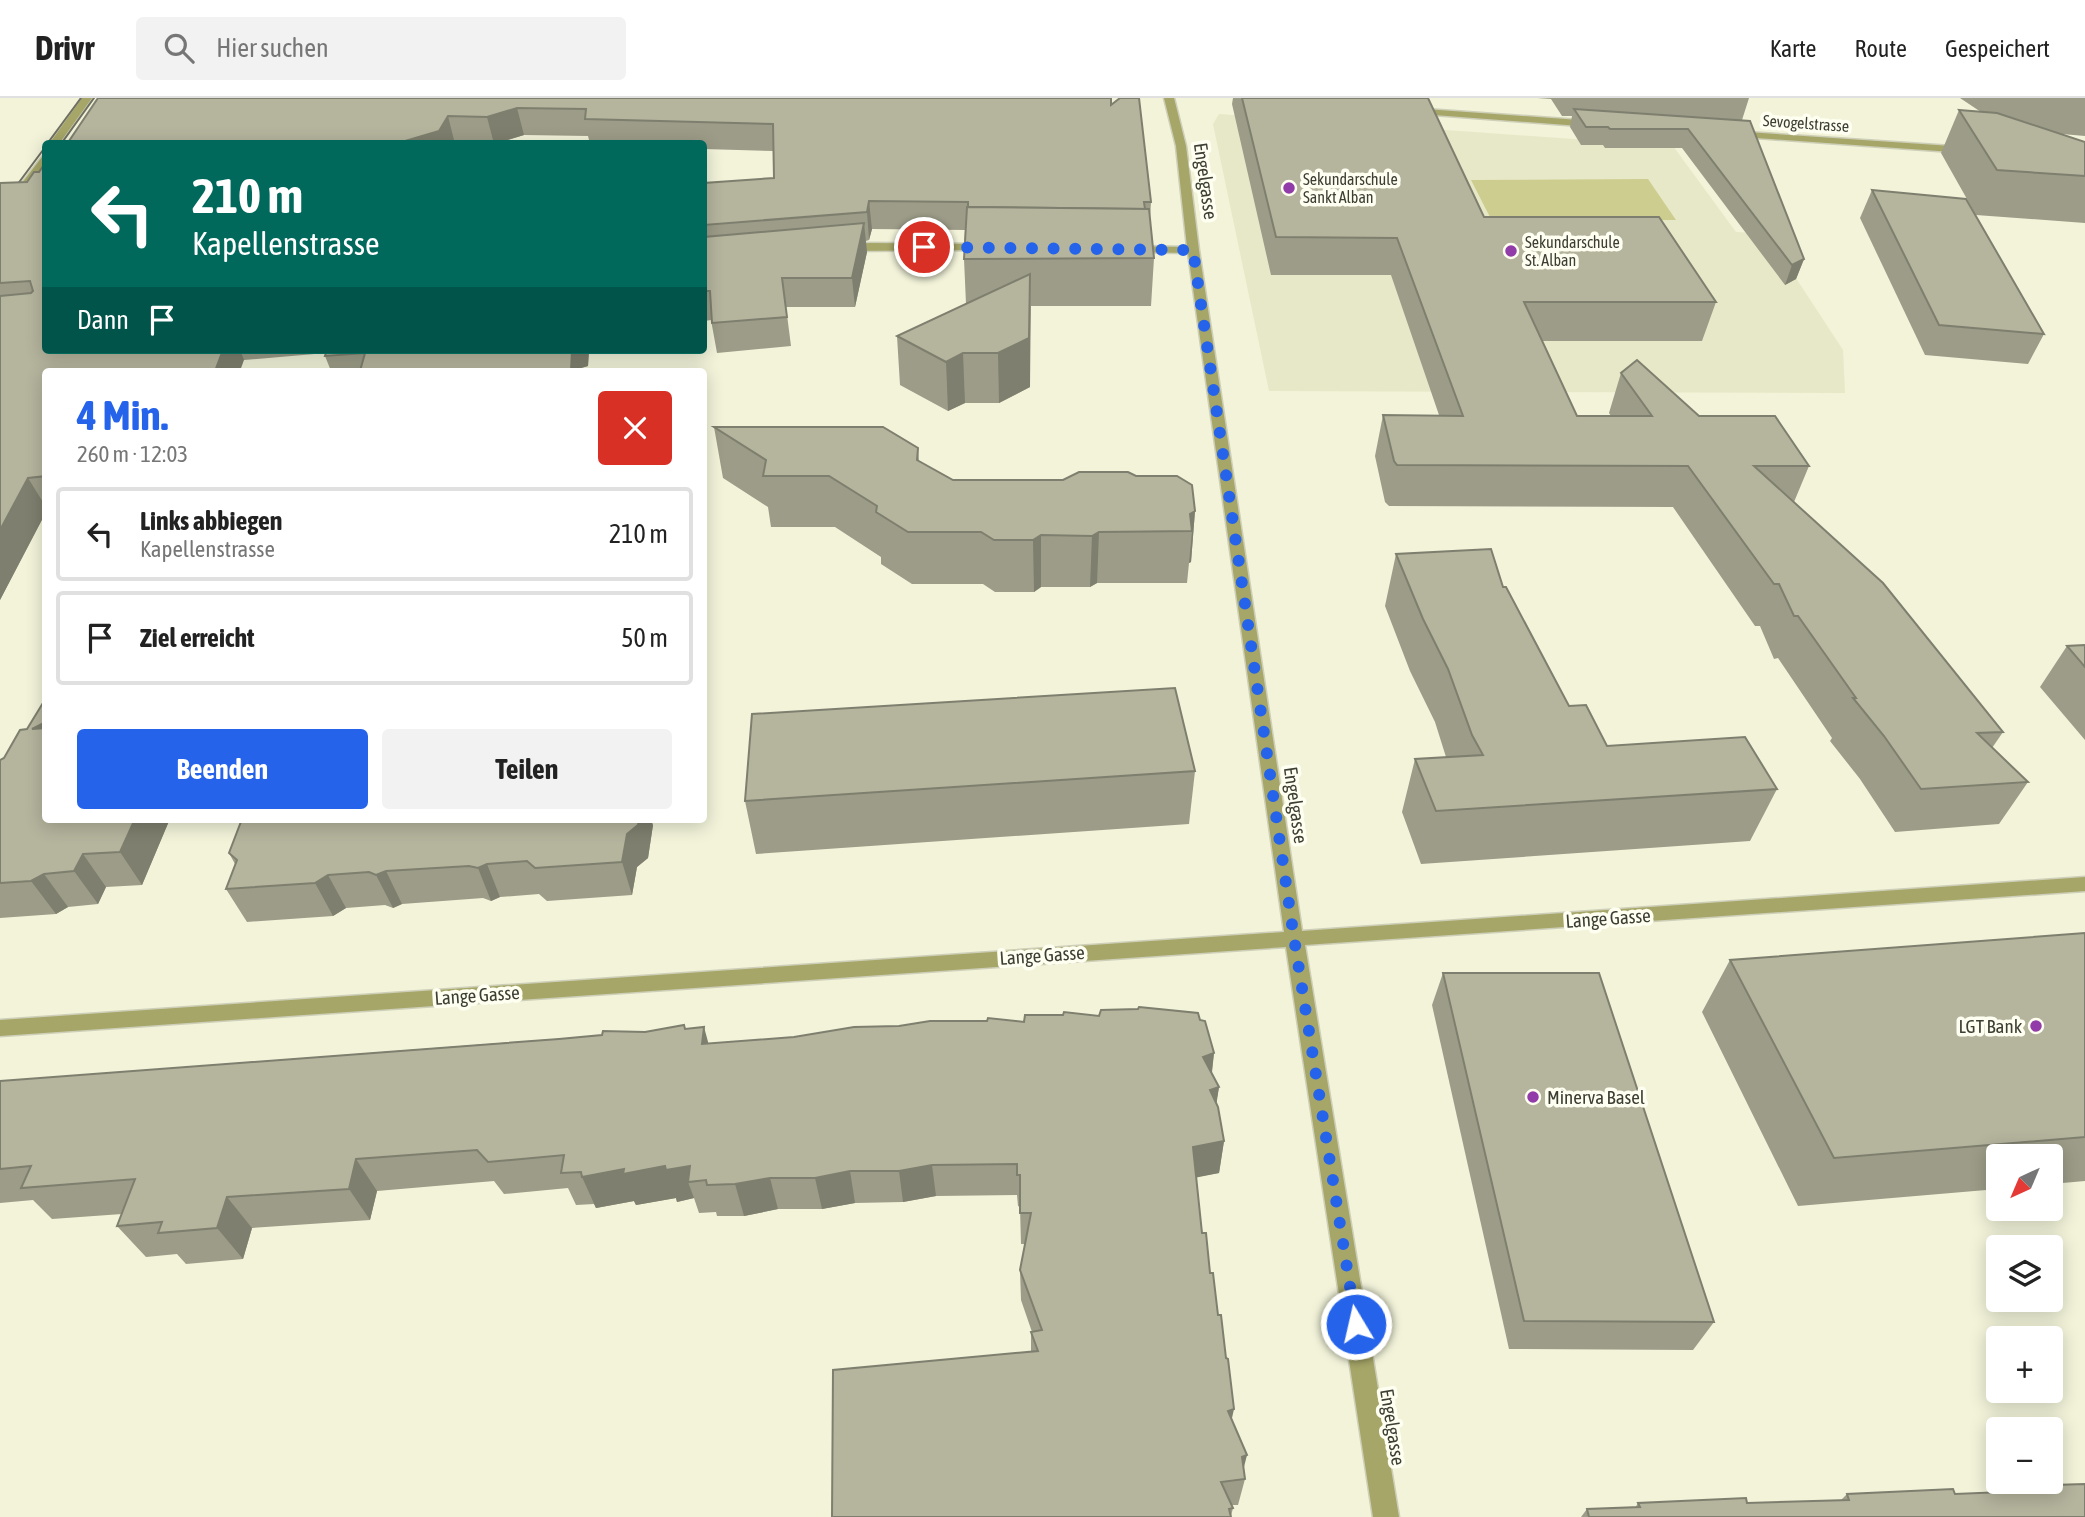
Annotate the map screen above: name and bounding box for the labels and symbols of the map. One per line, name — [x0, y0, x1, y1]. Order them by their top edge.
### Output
street label: Sevogelstrasse — [1762, 111, 1850, 136]
street label: Engelgasse — [1190, 141, 1222, 221]
place label: Sekundarschule Sankt Alban — [1303, 170, 1398, 206]
marker: Sekundarschule Sankt Alban — [1281, 180, 1297, 196]
pin — [894, 217, 954, 277]
place label: Sekundarschule St. Alban — [1525, 233, 1620, 269]
marker: Sekundarschule St. Alban — [1503, 243, 1519, 259]
street label: Engelgasse — [1280, 765, 1312, 845]
street label: Lange Gasse — [1565, 904, 1651, 932]
street label: Lange Gasse — [999, 941, 1085, 969]
street label: Lange Gasse — [434, 981, 520, 1009]
place label: LGT Bank — [1959, 1015, 2023, 1037]
marker: LGT Bank — [2028, 1018, 2044, 1034]
place label: Minerva Basel — [1547, 1086, 1645, 1108]
marker: Minerva Basel — [1525, 1089, 1541, 1105]
north arrow — [1986, 1144, 2063, 1222]
position arrow — [1319, 1287, 1393, 1361]
street label: Engelgasse — [1376, 1387, 1410, 1467]

